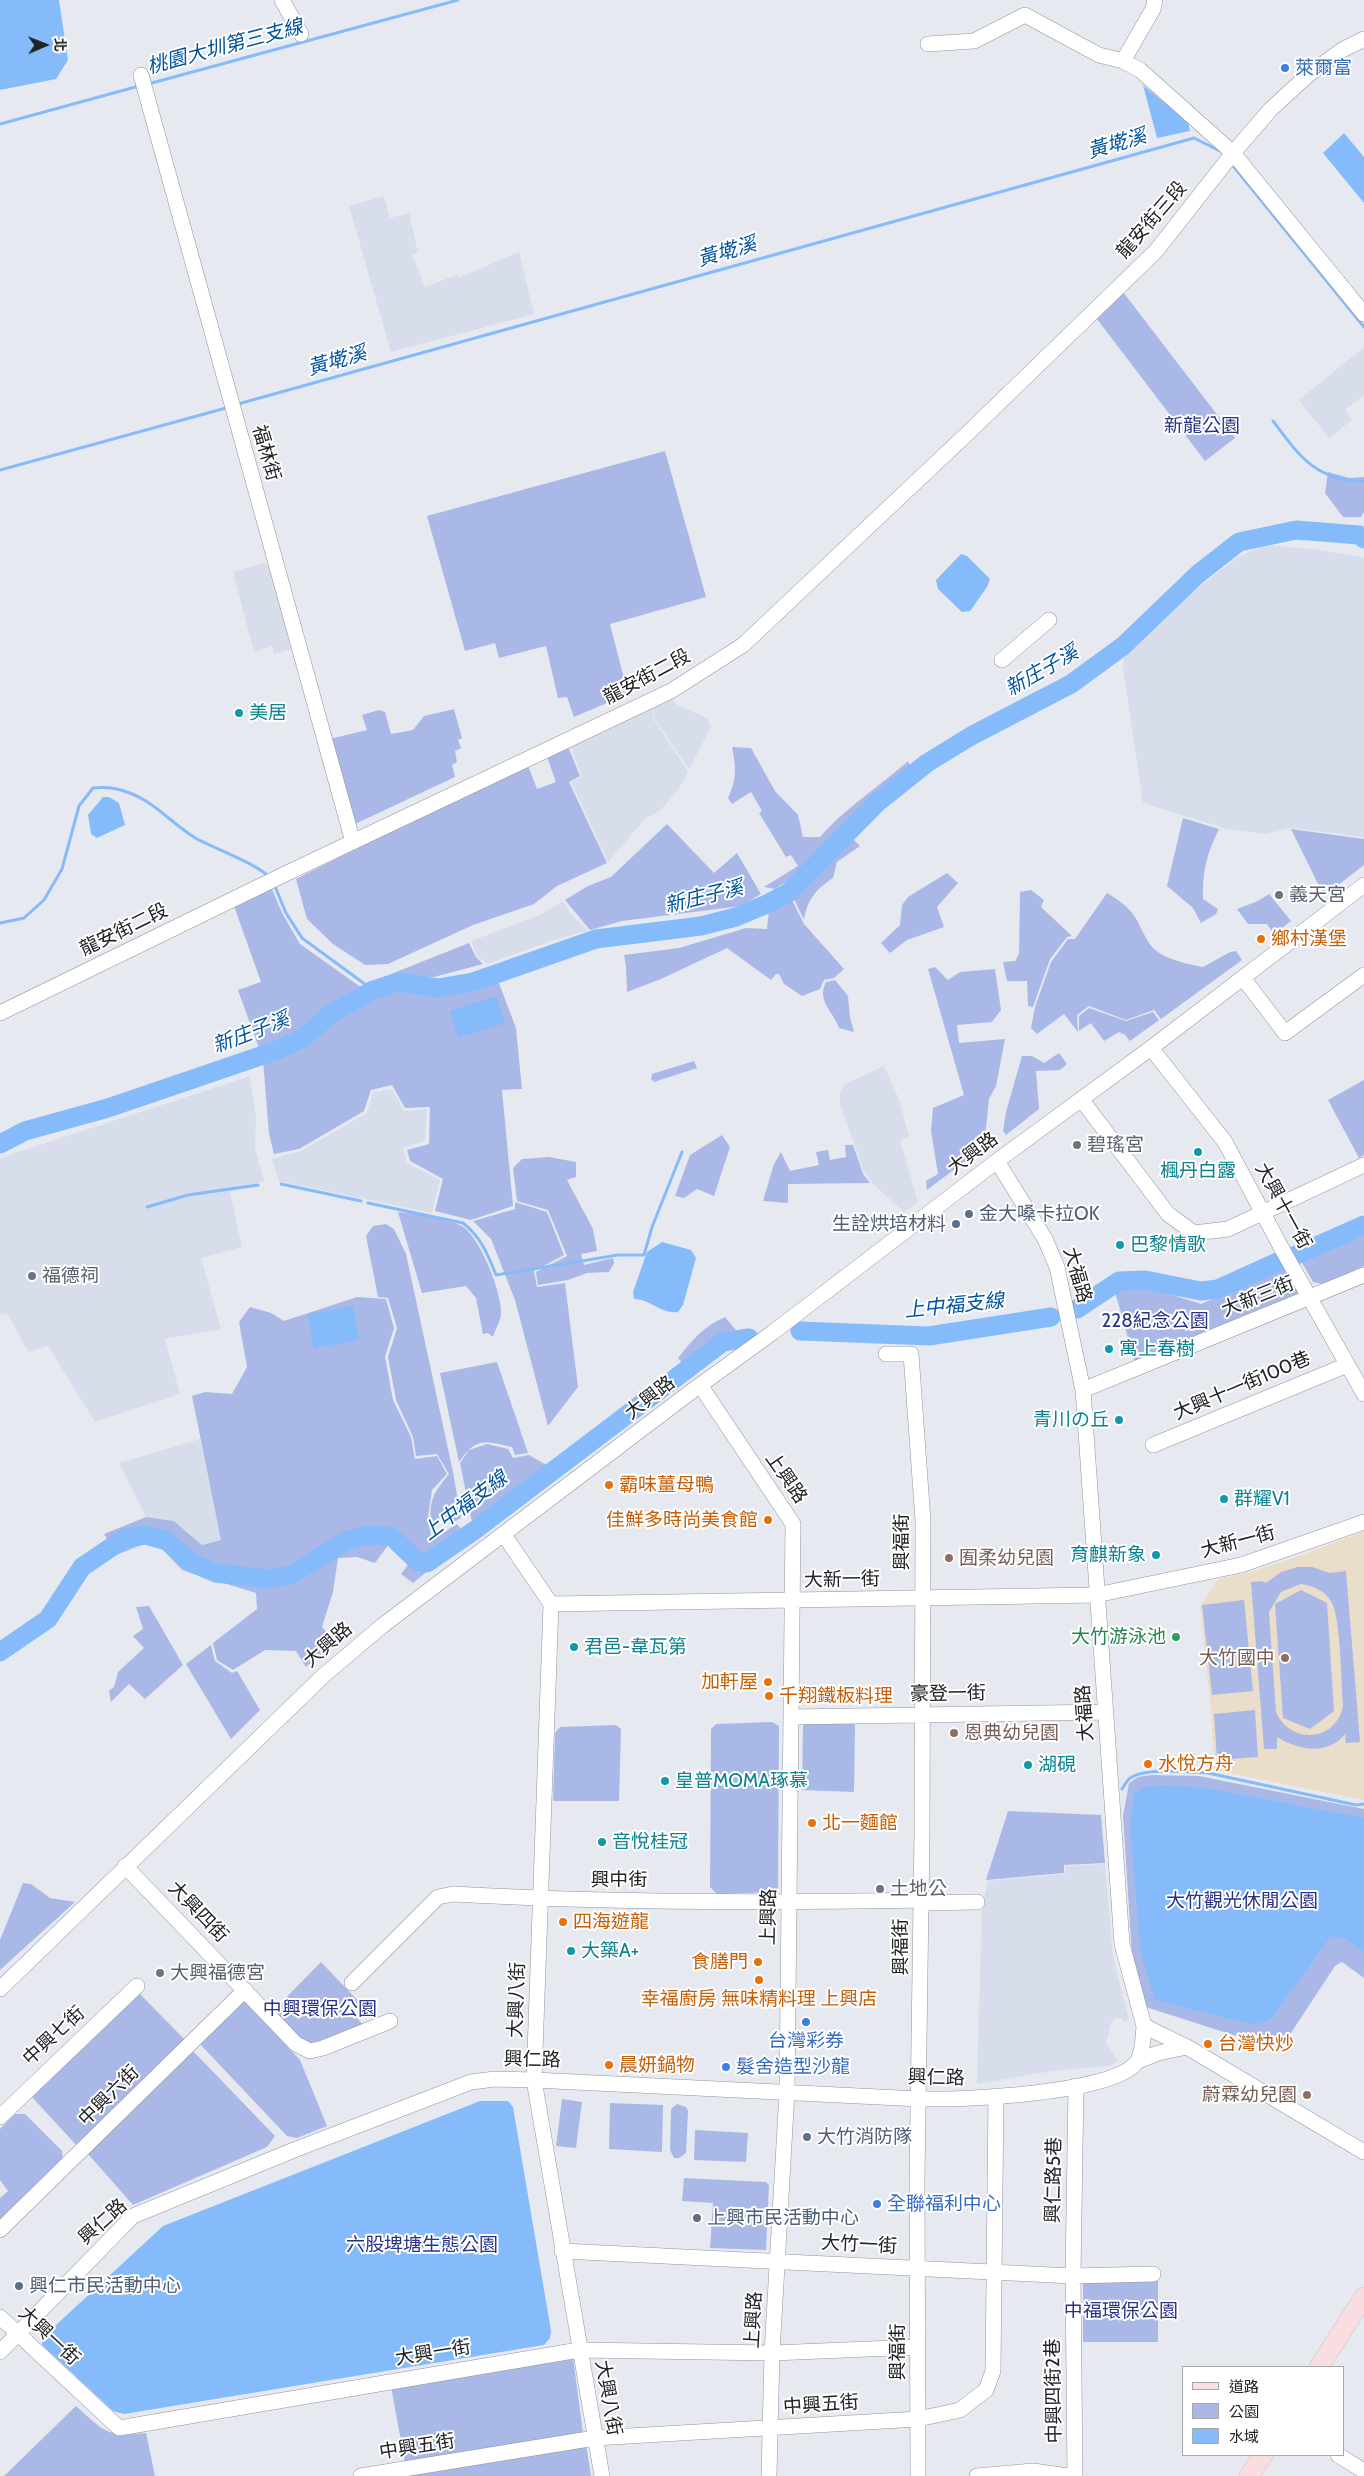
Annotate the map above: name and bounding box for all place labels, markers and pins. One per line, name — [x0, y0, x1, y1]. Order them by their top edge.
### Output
place label: 萊爾富 — [1295, 57, 1352, 79]
marker: 萊爾富 — [1279, 62, 1291, 74]
place label: 美居 — [249, 702, 287, 724]
marker: 美居 — [233, 707, 245, 719]
place label: 義天宮 — [1289, 884, 1346, 906]
marker: 義天宮 — [1273, 889, 1285, 901]
place label: 鄉村漢堡 — [1271, 928, 1347, 950]
marker: 鄉村漢堡 — [1255, 933, 1267, 945]
place label: 碧瑤宮 — [1087, 1134, 1144, 1156]
marker: 碧瑤宮 — [1071, 1139, 1083, 1151]
marker: 楓丹白露 — [1192, 1146, 1204, 1158]
place label: 楓丹白露 — [1160, 1160, 1236, 1182]
place label: 金大嗓卡拉OK — [979, 1203, 1099, 1225]
marker: 金大嗓卡拉OK — [963, 1208, 975, 1220]
place label: 生詮烘培材料 — [832, 1213, 946, 1235]
marker: 生詮烘培材料 — [950, 1218, 962, 1230]
place label: 巴黎情歌 — [1130, 1234, 1206, 1256]
marker: 巴黎情歌 — [1114, 1239, 1126, 1251]
place label: 福德祠 — [42, 1265, 99, 1287]
marker: 福德祠 — [26, 1270, 38, 1282]
place label: 寓上春樹 — [1119, 1338, 1195, 1360]
marker: 寓上春樹 — [1103, 1343, 1115, 1355]
place label: 青川の丘 — [1033, 1409, 1109, 1431]
marker: 青川の丘 — [1113, 1414, 1125, 1426]
place label: 霸味薑母鴨 — [619, 1474, 714, 1496]
marker: 霸味薑母鴨 — [603, 1479, 615, 1491]
place label: 群耀V1 — [1234, 1488, 1290, 1510]
marker: 群耀V1 — [1218, 1493, 1230, 1505]
place label: 佳鮮多時尚美食館 — [606, 1509, 758, 1531]
marker: 佳鮮多時尚美食館 — [762, 1514, 774, 1526]
place label: 育麒新象 — [1070, 1544, 1146, 1566]
place label: 囿柔幼兒園 — [959, 1547, 1054, 1569]
marker: 育麒新象 — [1150, 1549, 1162, 1561]
marker: 囿柔幼兒園 — [943, 1552, 955, 1564]
place label: 大竹游泳池 — [1071, 1626, 1166, 1648]
marker: 大竹游泳池 — [1170, 1631, 1182, 1643]
place label: 君邑-韋瓦第 — [584, 1636, 687, 1658]
marker: 君邑-韋瓦第 — [568, 1641, 580, 1653]
place label: 大竹國中 — [1199, 1647, 1275, 1669]
marker: 大竹國中 — [1279, 1652, 1291, 1664]
place label: 加軒屋 — [701, 1671, 758, 1693]
marker: 加軒屋 — [762, 1676, 774, 1688]
place label: 千翔鐵板料理 — [779, 1685, 893, 1707]
marker: 千翔鐵板料理 — [763, 1690, 775, 1702]
place label: 恩典幼兒園 — [964, 1722, 1059, 1744]
marker: 恩典幼兒園 — [948, 1727, 960, 1739]
place label: 水悅方舟 — [1158, 1753, 1234, 1775]
place label: 湖硯 — [1038, 1754, 1076, 1776]
marker: 水悅方舟 — [1142, 1758, 1154, 1770]
marker: 湖硯 — [1022, 1759, 1034, 1771]
place label: 皇普MOMA琢慕 — [675, 1770, 808, 1792]
marker: 皇普MOMA琢慕 — [659, 1775, 671, 1787]
place label: 北一麵館 — [822, 1812, 898, 1834]
marker: 北一麵館 — [806, 1817, 818, 1829]
place label: 音悅桂冠 — [612, 1831, 688, 1853]
marker: 音悅桂冠 — [596, 1836, 608, 1848]
place label: 土地公 — [890, 1878, 947, 1900]
marker: 土地公 — [874, 1883, 886, 1895]
place label: 四海遊龍 — [573, 1911, 649, 1933]
marker: 四海遊龍 — [557, 1916, 569, 1928]
place label: 大築A+ — [581, 1940, 639, 1962]
marker: 大築A+ — [565, 1945, 577, 1957]
place label: 食膳門 — [691, 1951, 748, 1973]
marker: 食膳門 — [752, 1956, 764, 1968]
place label: 大興福德宮 — [170, 1962, 265, 1984]
marker: 大興福德宮 — [154, 1967, 166, 1979]
marker: 幸福廚房 無味精料理 上興店 — [753, 1974, 765, 1986]
place label: 幸福廚房 無味精料理 上興店 — [641, 1988, 877, 2010]
marker: 台灣彩券 — [800, 2016, 812, 2028]
place label: 台灣彩券 — [768, 2030, 844, 2052]
place label: 台灣快炒 — [1218, 2033, 1294, 2055]
marker: 台灣快炒 — [1202, 2038, 1214, 2050]
place label: 晨妍鍋物 — [619, 2054, 695, 2076]
place label: 髮舍造型沙龍 — [736, 2056, 850, 2078]
marker: 晨妍鍋物 — [603, 2059, 615, 2071]
marker: 髮舍造型沙龍 — [720, 2061, 732, 2073]
place label: 蔚霖幼兒園 — [1202, 2084, 1297, 2106]
marker: 蔚霖幼兒園 — [1301, 2089, 1313, 2101]
place label: 大竹消防隊 — [817, 2126, 912, 2148]
marker: 大竹消防隊 — [801, 2131, 813, 2143]
place label: 全聯福利中心 — [887, 2193, 1001, 2215]
marker: 全聯福利中心 — [871, 2198, 883, 2210]
place label: 上興市民活動中心 — [707, 2207, 859, 2229]
marker: 上興市民活動中心 — [691, 2212, 703, 2224]
place label: 興仁市民活動中心 — [29, 2275, 181, 2297]
marker: 興仁市民活動中心 — [13, 2280, 25, 2292]

